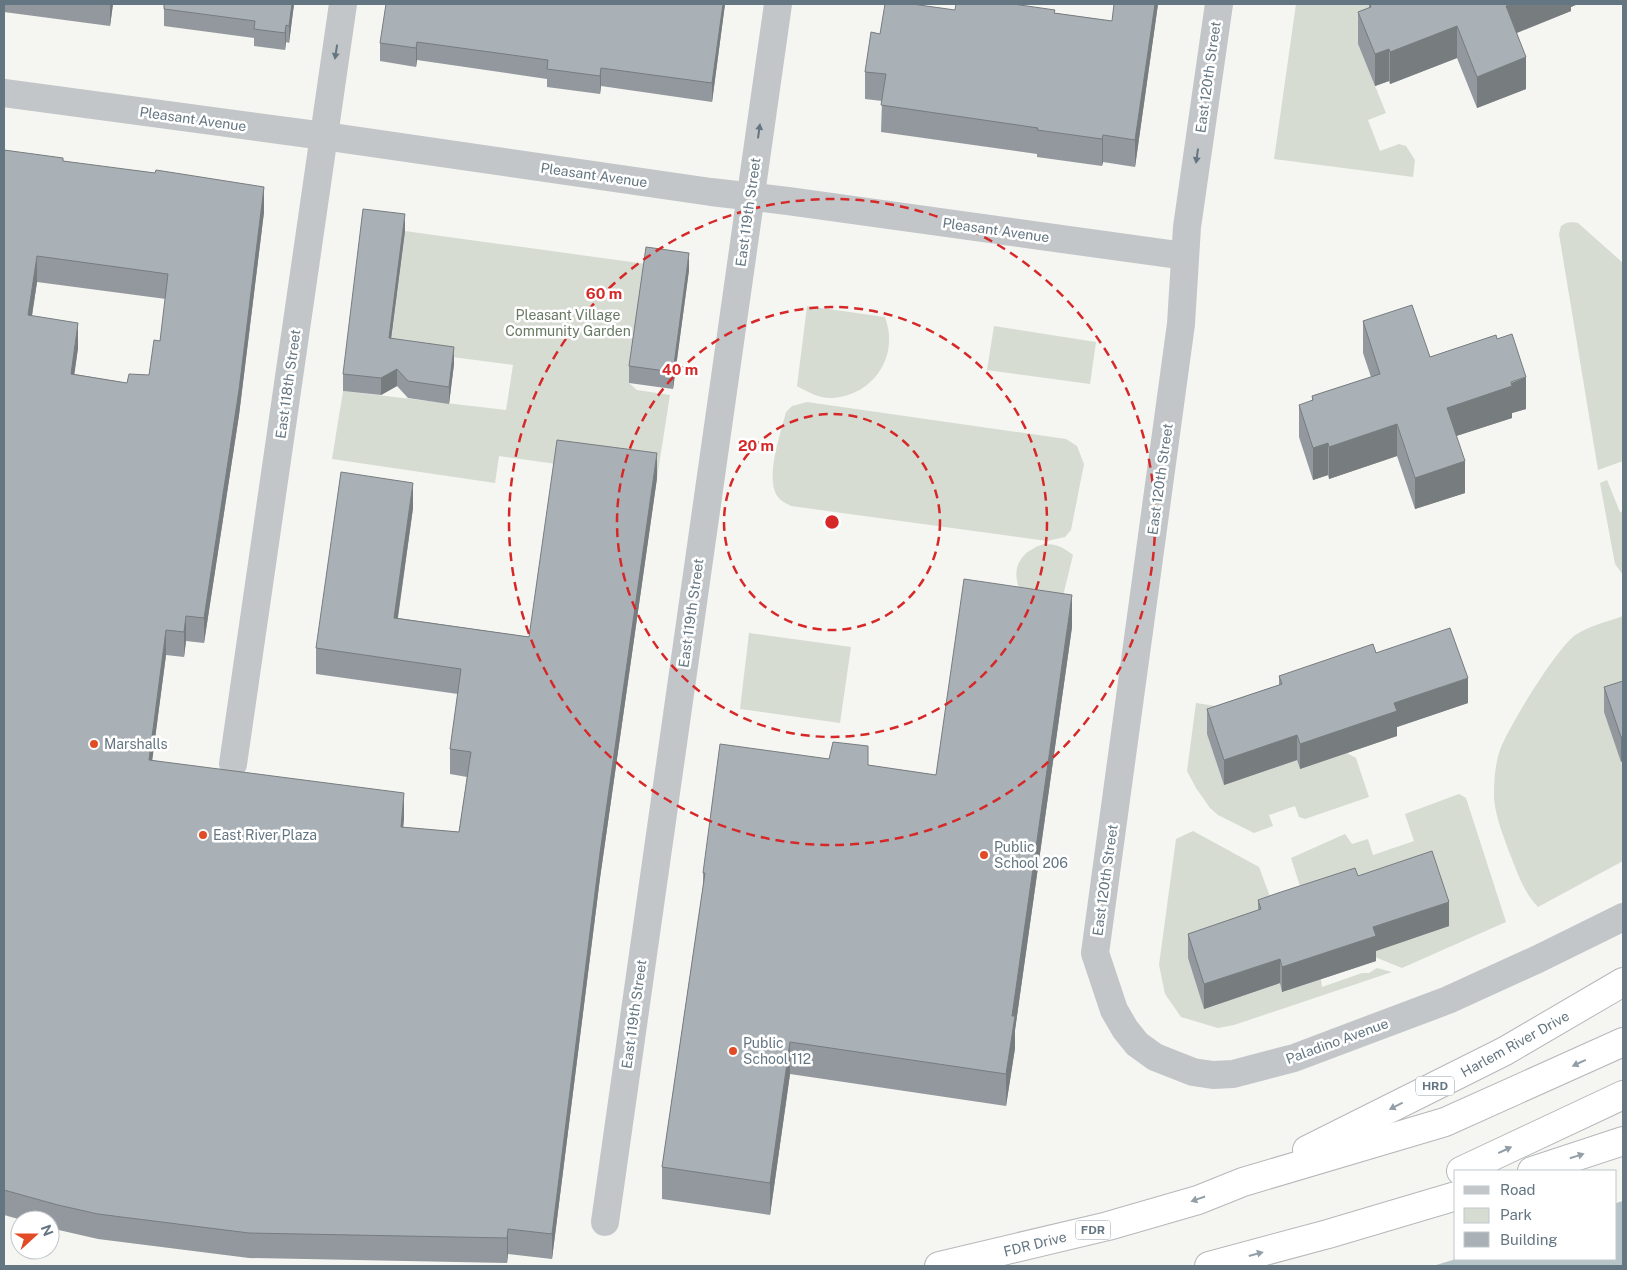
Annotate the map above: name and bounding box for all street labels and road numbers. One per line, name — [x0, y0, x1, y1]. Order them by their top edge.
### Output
street label: East 120th Street — [1192, 20, 1224, 134]
street label: Pleasant Avenue — [138, 104, 248, 134]
street label: East 119th Street — [732, 156, 764, 268]
street label: Pleasant Avenue — [539, 160, 649, 190]
street label: Pleasant Avenue — [941, 215, 1051, 245]
street label: East 118th Street — [272, 328, 304, 440]
street label: East 120th Street — [1144, 422, 1176, 536]
street label: East 119th Street — [675, 557, 707, 669]
street label: East 120th Street — [1089, 823, 1121, 937]
street label: East 119th Street — [618, 958, 650, 1070]
street label: Harlem River Drive — [1458, 1008, 1572, 1080]
street label: Paladino Avenue — [1284, 1015, 1390, 1067]
road number: HRD — [1416, 1076, 1454, 1096]
road number: FDR — [1076, 1220, 1110, 1240]
street label: FDR Drive — [1002, 1228, 1068, 1260]

